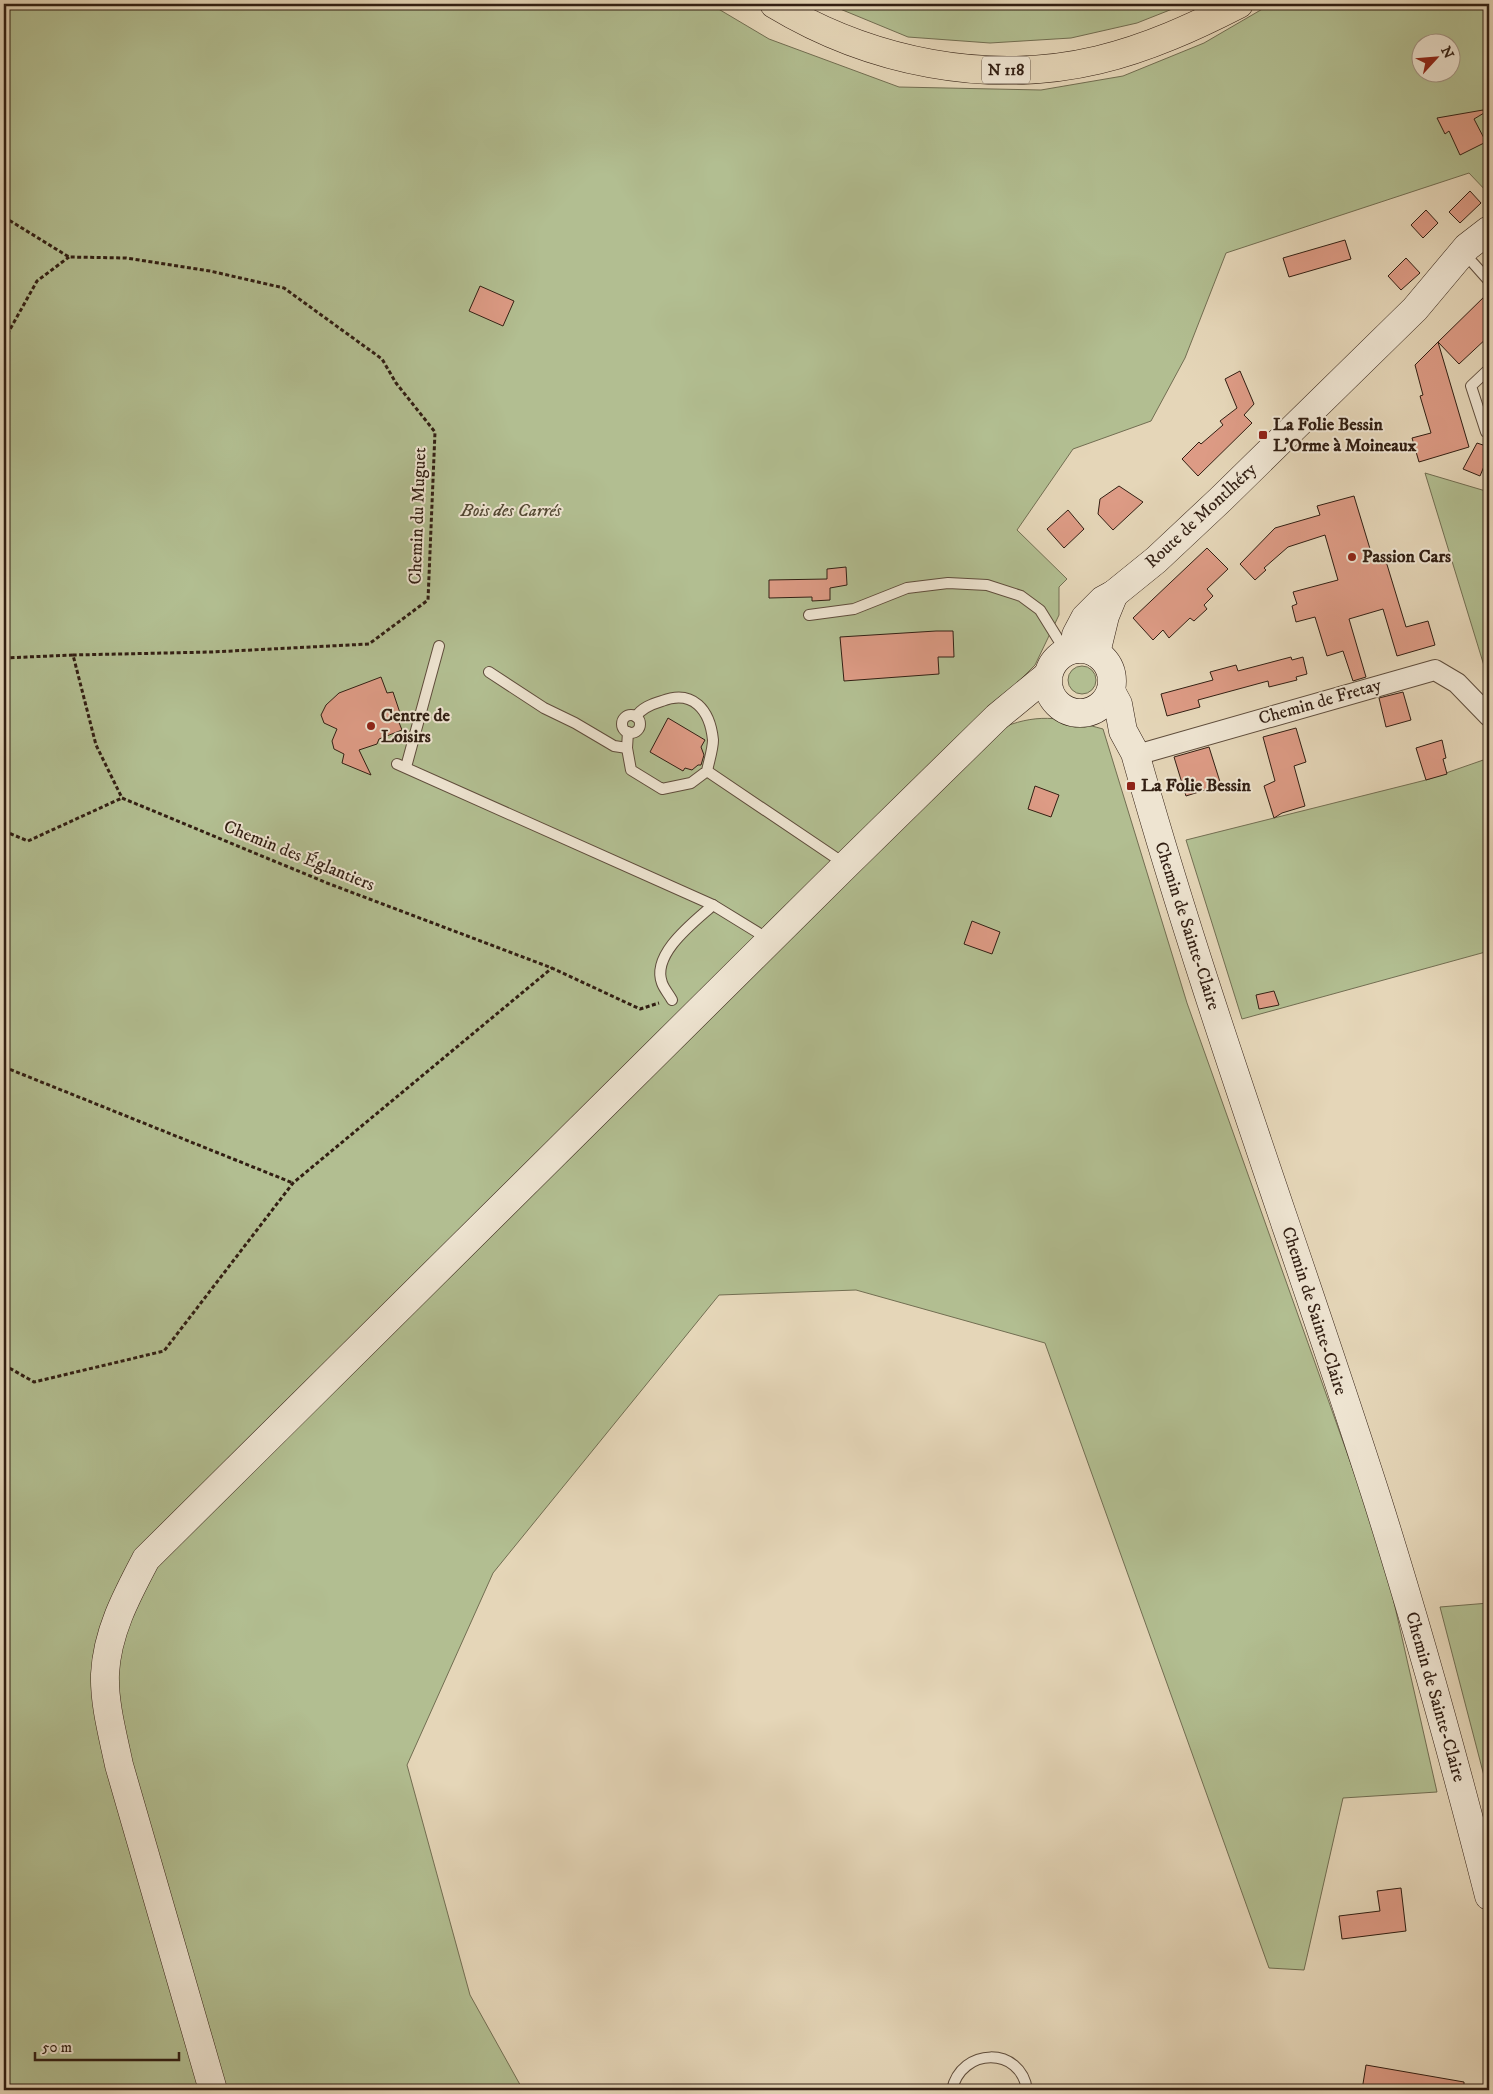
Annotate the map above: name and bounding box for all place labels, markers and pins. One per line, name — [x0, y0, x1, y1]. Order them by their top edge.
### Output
place label: La Folie Bessin L'Orme à Moineaux — [1273, 414, 1417, 457]
marker: La Folie Bessin L'Orme à Moineaux — [1257, 429, 1269, 441]
place label: Passion Cars — [1362, 546, 1451, 568]
marker: Passion Cars — [1346, 551, 1358, 563]
place label: Centre de Loisirs — [381, 705, 450, 748]
marker: Centre de Loisirs — [365, 720, 377, 732]
place label: La Folie Bessin — [1141, 775, 1251, 797]
marker: La Folie Bessin — [1125, 780, 1137, 792]

